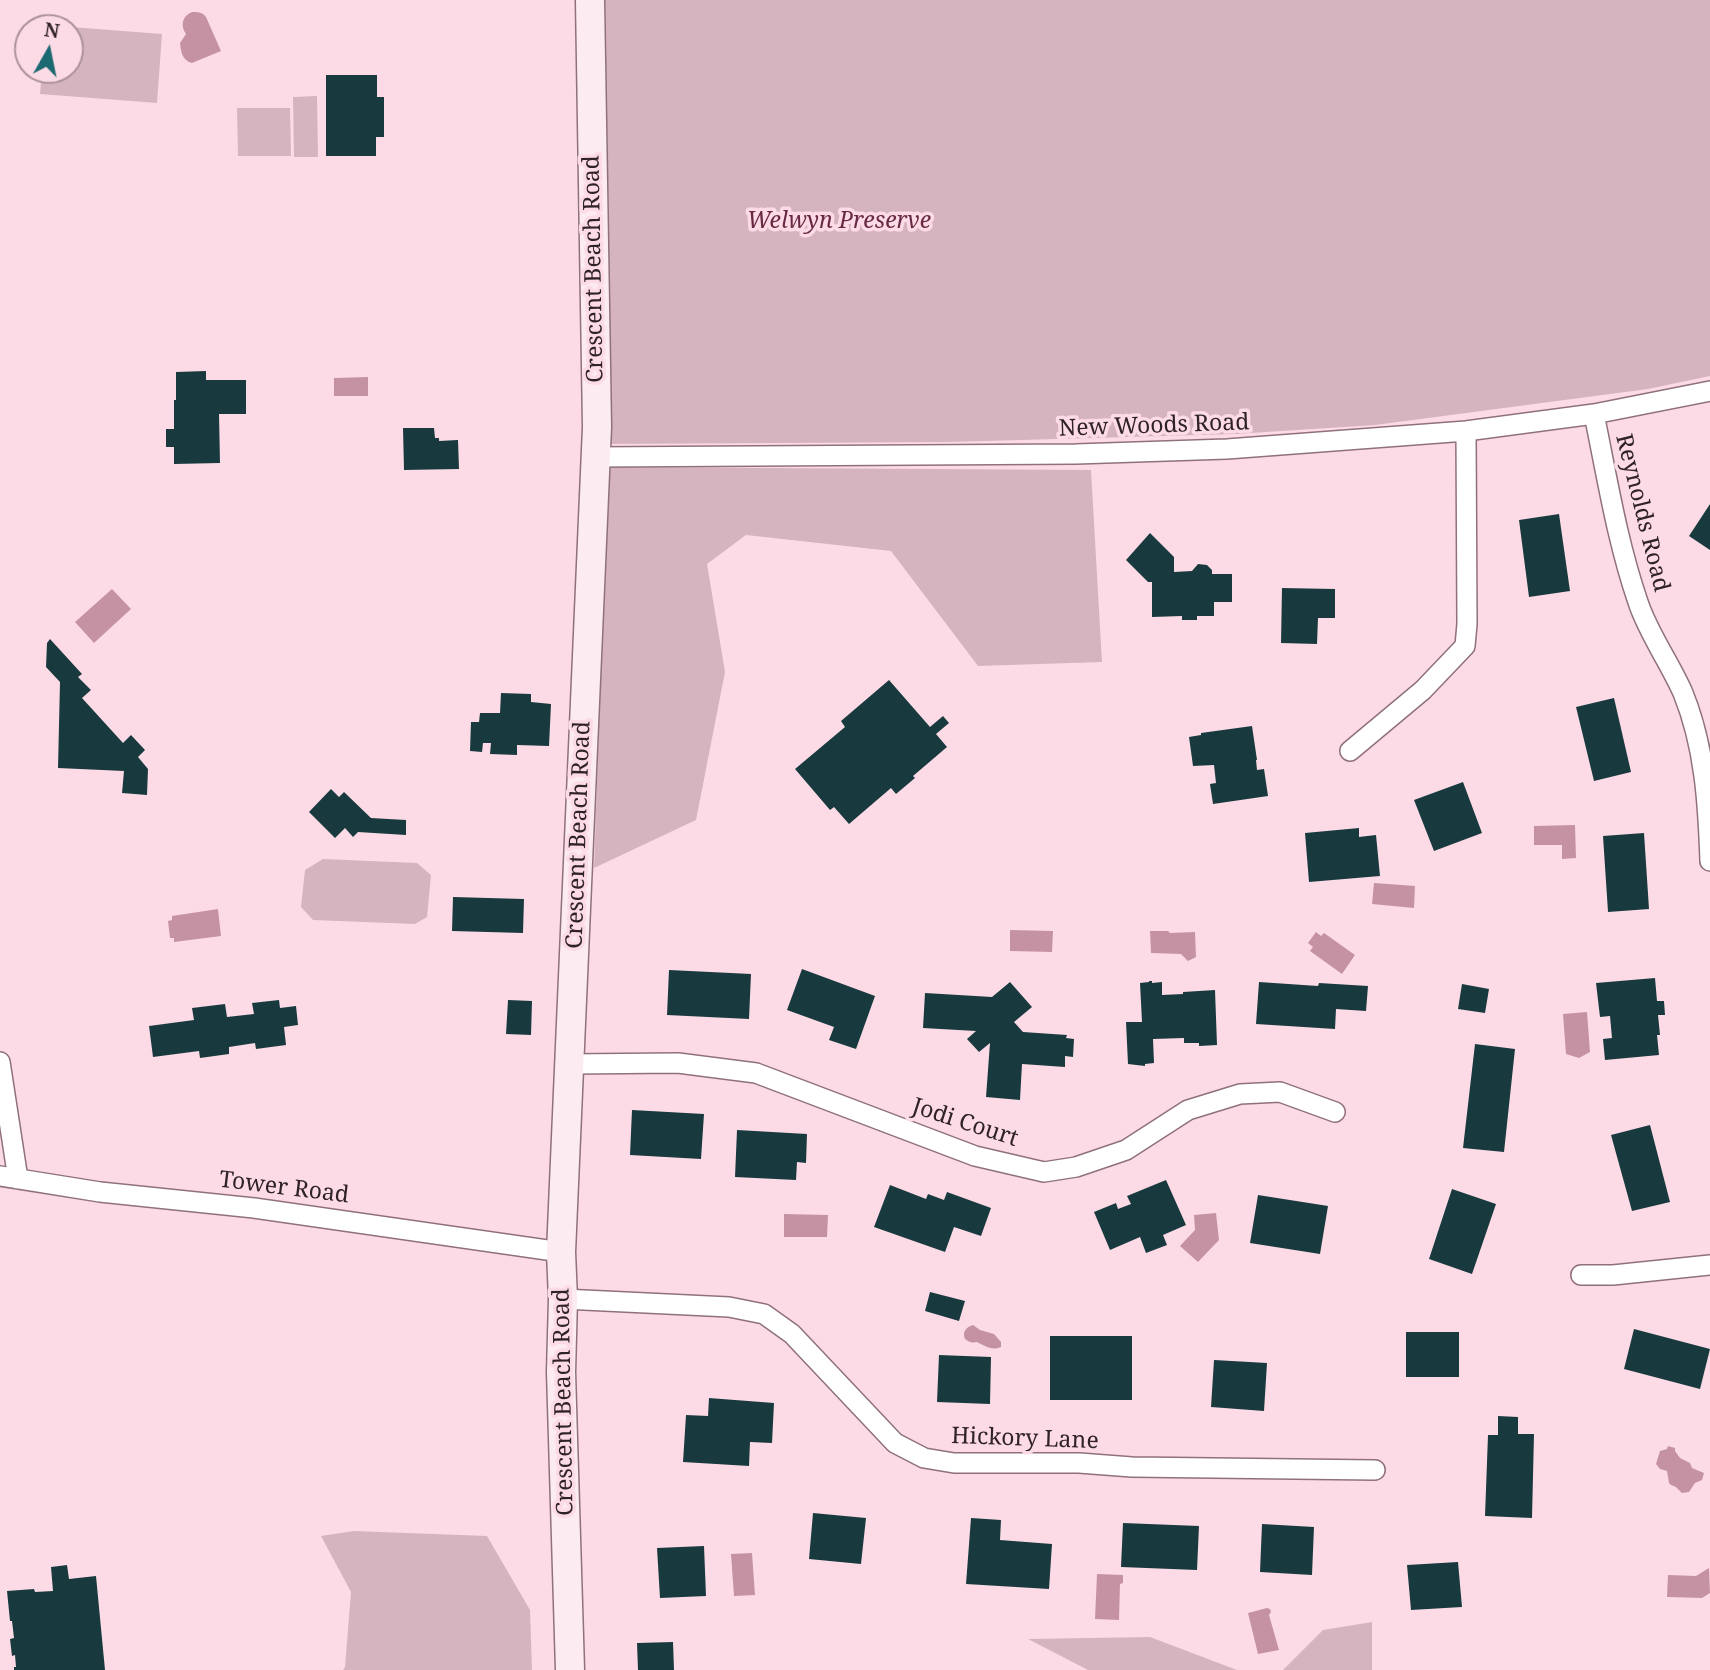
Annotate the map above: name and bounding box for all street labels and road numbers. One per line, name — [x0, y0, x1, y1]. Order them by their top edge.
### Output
street label: Crescent Beach Road — [578, 155, 610, 383]
street label: New Woods Road — [1058, 409, 1250, 443]
street label: Reynolds Road — [1609, 431, 1675, 595]
street label: Crescent Beach Road — [561, 721, 597, 949]
street label: Jodi Court — [908, 1093, 1022, 1153]
street label: Tower Road — [218, 1166, 350, 1210]
street label: Crescent Beach Road — [548, 1288, 580, 1516]
street label: Hickory Lane — [951, 1423, 1099, 1455]

